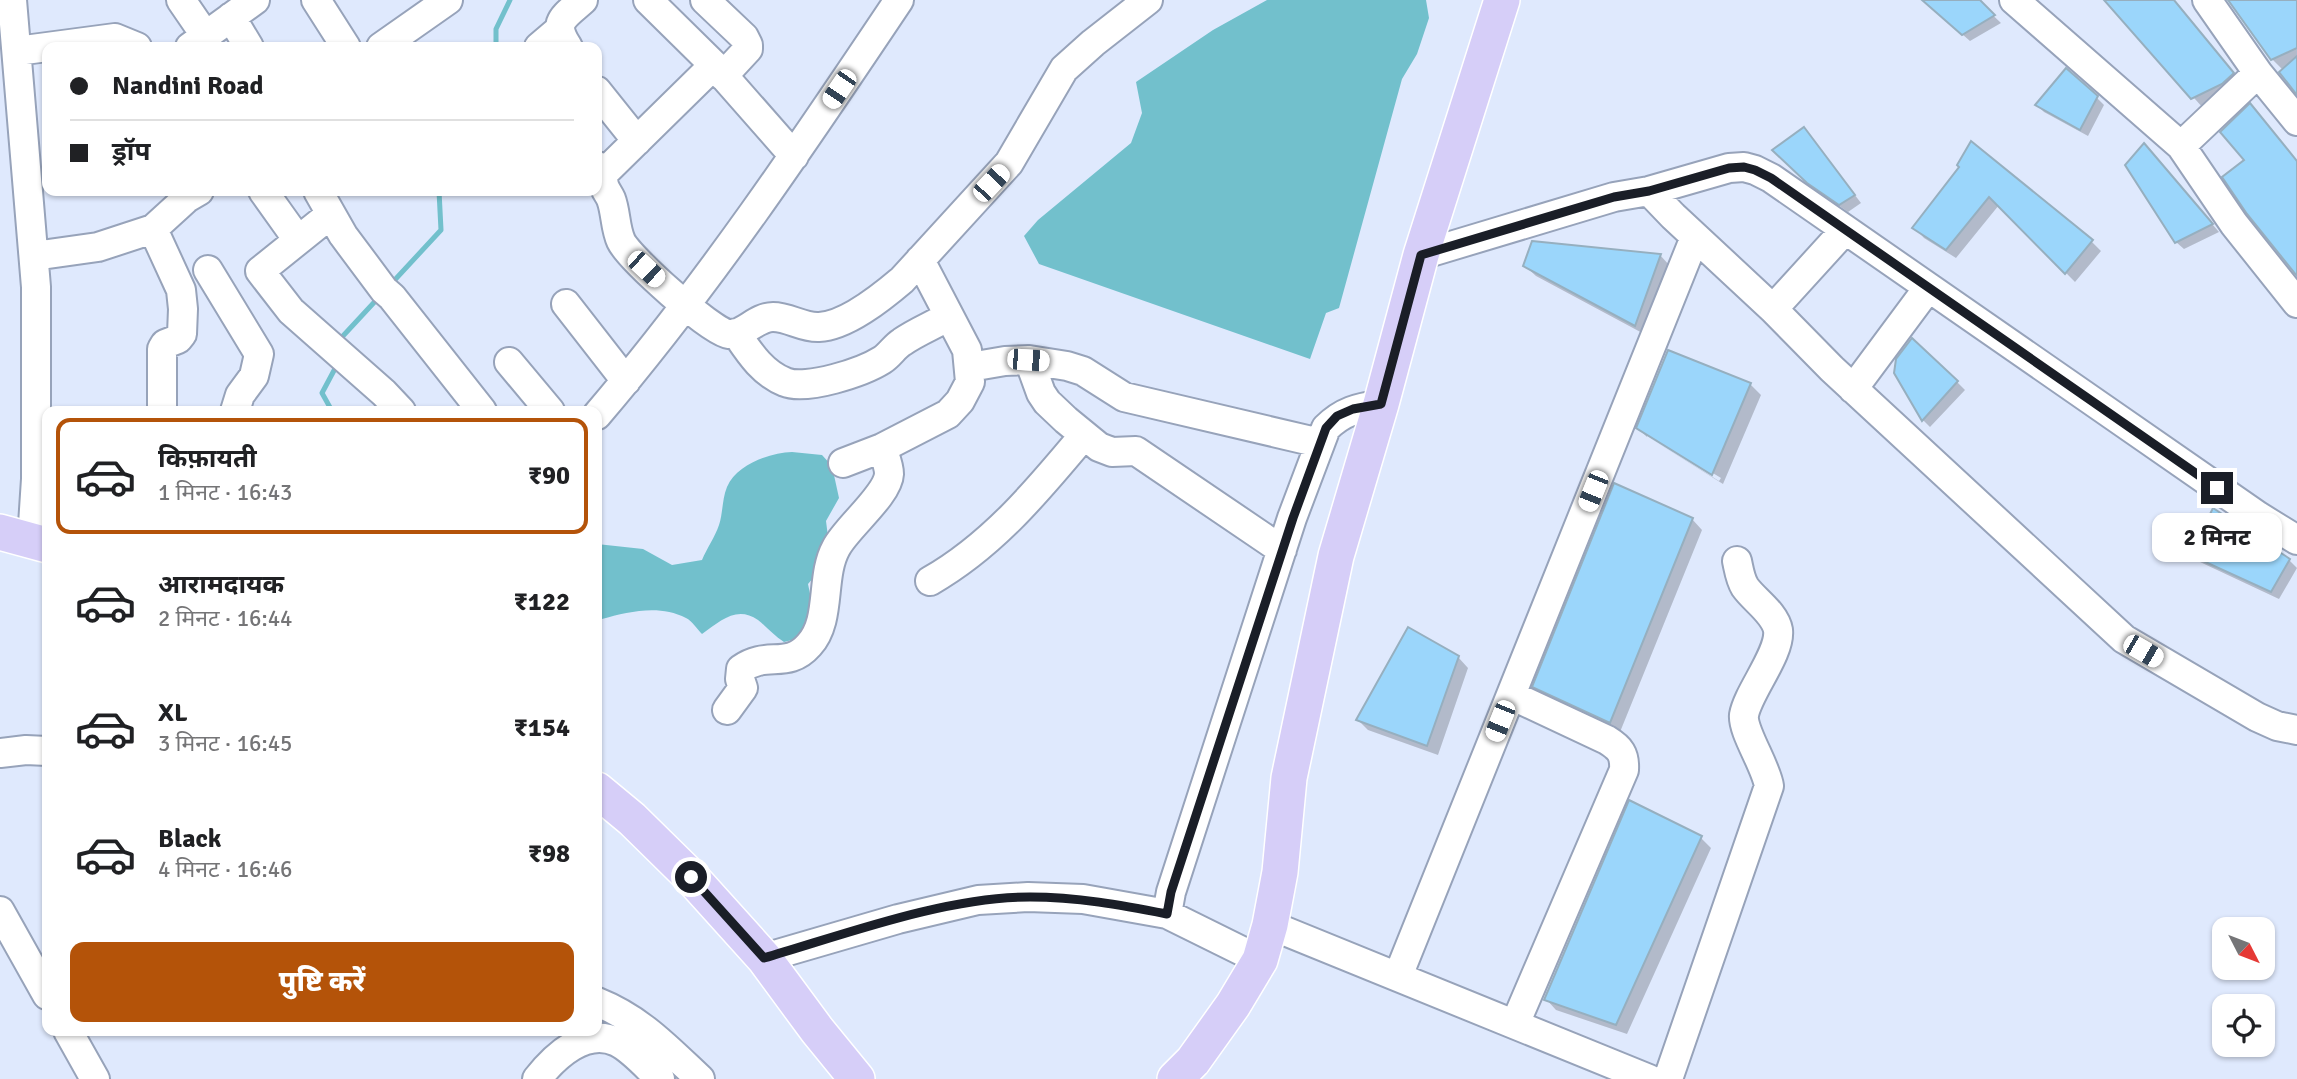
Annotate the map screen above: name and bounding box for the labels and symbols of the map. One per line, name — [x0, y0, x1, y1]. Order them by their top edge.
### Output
car — [819, 66, 860, 112]
car — [969, 160, 1014, 206]
car — [624, 247, 669, 291]
car — [1007, 348, 1050, 372]
car — [1576, 468, 1611, 514]
route end — [2201, 472, 2233, 504]
callout: 2 मिनट — [2152, 512, 2282, 562]
car — [2120, 631, 2167, 671]
car — [1483, 698, 1518, 744]
route start — [675, 861, 707, 893]
north arrow — [2212, 917, 2275, 980]

